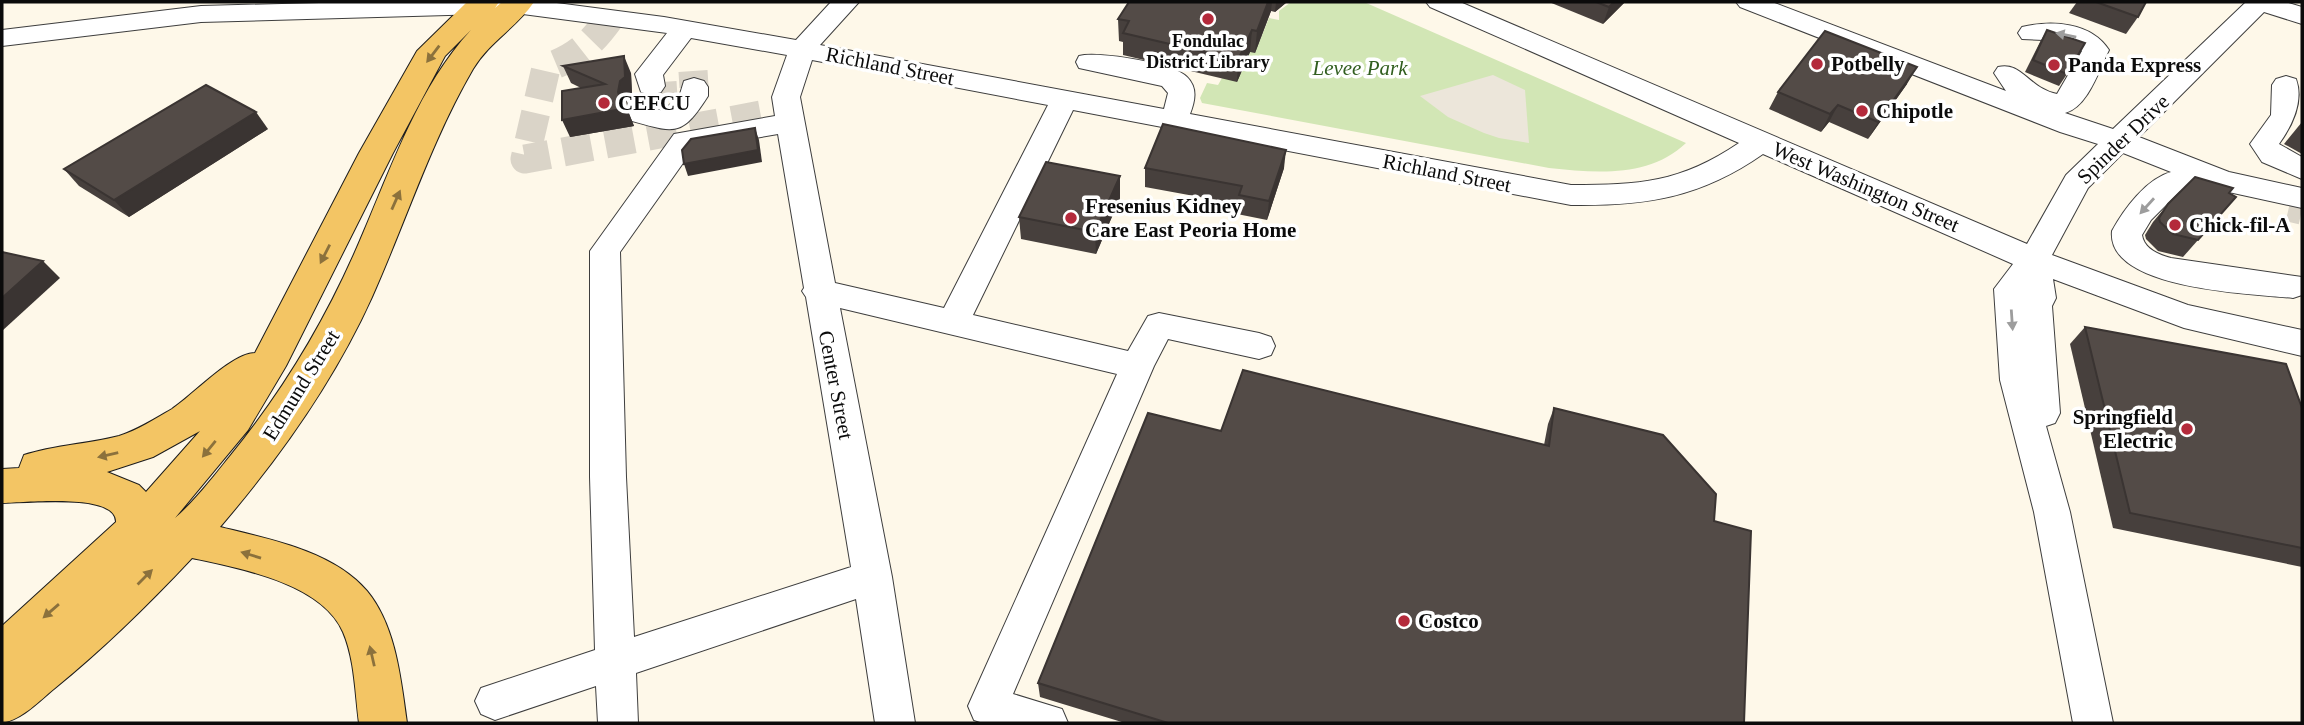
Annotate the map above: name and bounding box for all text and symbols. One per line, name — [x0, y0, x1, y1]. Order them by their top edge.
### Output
marker: Fondulac District Library — [1200, 11, 1216, 27]
one-way arrow — [2055, 29, 2077, 40]
place label: Fondulac District Library — [1146, 31, 1270, 72]
street label: Richland Street — [824, 42, 956, 90]
one-way arrow — [426, 44, 440, 63]
place label: Potbelly — [1831, 52, 1905, 76]
place label: Panda Express — [2068, 53, 2201, 77]
park label: Levee Park — [1311, 56, 1408, 80]
marker: Potbelly — [1809, 56, 1825, 72]
marker: Panda Express — [2046, 57, 2062, 73]
street label: Spinder Drive — [2072, 89, 2174, 189]
place label: CEFCU — [618, 91, 690, 115]
marker: CEFCU — [596, 95, 612, 111]
place label: Chipotle — [1876, 99, 1953, 123]
marker: Chipotle — [1854, 103, 1870, 119]
street label: West Washington Street — [1769, 137, 1963, 237]
street label: Richland Street — [1381, 149, 1513, 197]
one-way arrow — [390, 190, 402, 210]
place label: Fresenius Kidney Care East Peoria Home — [1085, 194, 1296, 242]
one-way arrow — [2140, 198, 2155, 215]
marker: Fresenius Kidney Care East Peoria Home — [1063, 210, 1079, 226]
place label: Chick-fil-A — [2189, 213, 2291, 237]
marker: Chick-fil-A — [2167, 217, 2183, 233]
one-way arrow — [319, 244, 331, 264]
one-way arrow — [2007, 309, 2018, 331]
street label: Edmund Street — [258, 325, 344, 445]
street label: Center Street — [814, 329, 858, 442]
place label: Springfield Electric — [2073, 405, 2173, 453]
marker: Springfield Electric — [2179, 421, 2195, 437]
one-way arrow — [202, 439, 217, 457]
one-way arrow — [97, 450, 119, 461]
one-way arrow — [241, 549, 262, 560]
one-way arrow — [137, 568, 154, 585]
one-way arrow — [43, 603, 60, 619]
place label: Costco — [1418, 609, 1479, 633]
marker: Costco — [1396, 613, 1412, 629]
one-way arrow — [366, 645, 377, 667]

